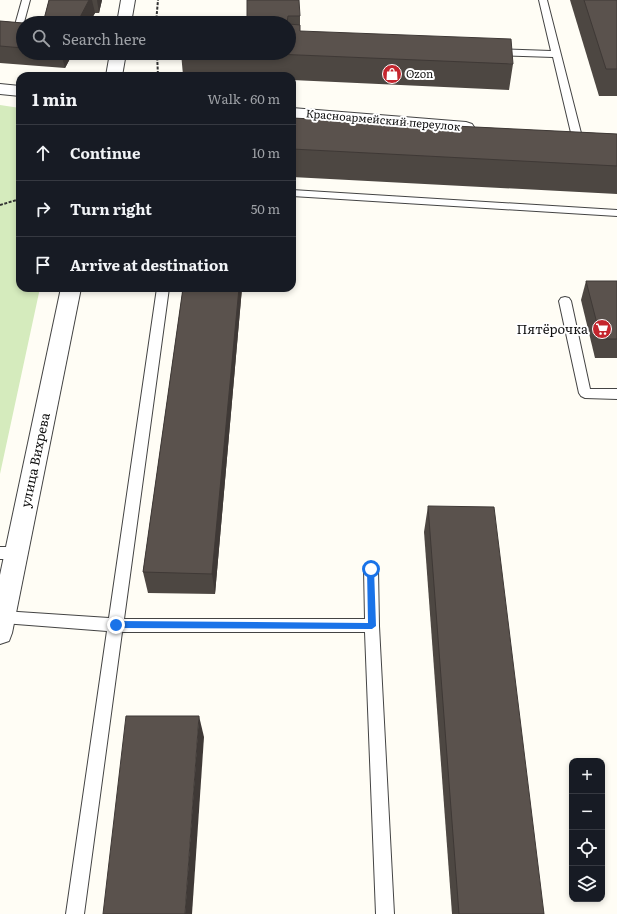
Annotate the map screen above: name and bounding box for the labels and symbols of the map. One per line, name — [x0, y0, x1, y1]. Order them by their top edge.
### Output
shop icon: Ozon — [381, 63, 403, 85]
place label: Ozon — [406, 65, 433, 81]
street label: Красноармейский переулок — [305, 104, 462, 134]
supermarket icon: Пятёрочка — [591, 318, 613, 340]
place label: Пятёрочка — [516, 319, 588, 338]
street label: улица Вихрева — [15, 411, 54, 509]
route start — [362, 560, 380, 578]
route end — [107, 616, 125, 634]

